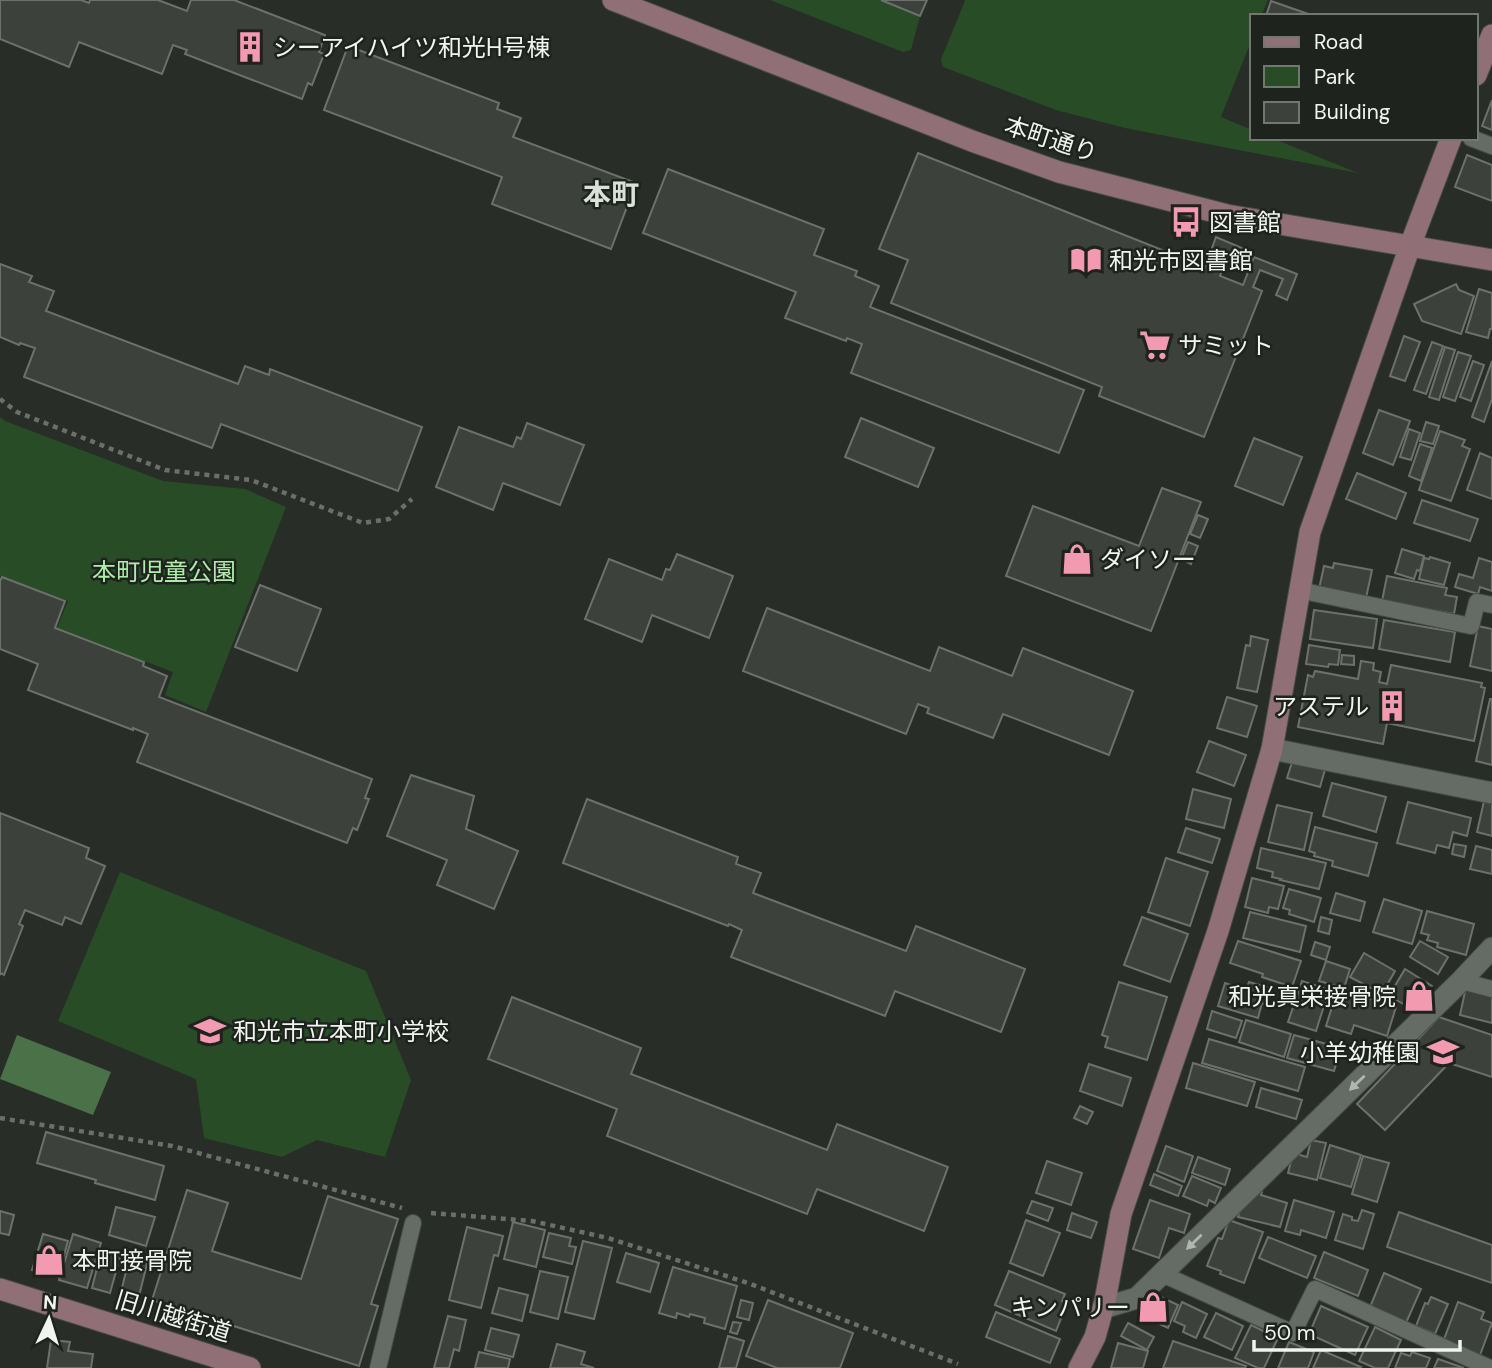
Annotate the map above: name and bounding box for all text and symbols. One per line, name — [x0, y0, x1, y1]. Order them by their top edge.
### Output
legend — [1250, 14, 1478, 140]
text: Road — [1314, 28, 1363, 56]
building icon: シーアイハイツ和光H号棟 — [233, 30, 267, 64]
place label: シーアイハイツ和光H号棟 — [273, 32, 550, 63]
text: Park — [1314, 63, 1356, 91]
text: Building — [1314, 98, 1391, 126]
street label: 本町通り — [1001, 109, 1101, 169]
district label: 本町 — [583, 176, 639, 213]
bus stop icon: 図書館 — [1169, 205, 1203, 239]
place label: 図書館 — [1209, 207, 1281, 238]
library icon: 和光市図書館 — [1069, 243, 1103, 277]
place label: 和光市図書館 — [1109, 245, 1253, 276]
supermarket icon: サミット — [1138, 328, 1172, 362]
place label: サミット — [1178, 330, 1274, 361]
shop icon: ダイソー — [1060, 542, 1094, 576]
place label: ダイソー — [1100, 544, 1196, 575]
park label: 本町児童公園 — [92, 556, 236, 587]
building icon: アステル — [1375, 689, 1409, 723]
place label: アステル — [1273, 691, 1369, 722]
shop icon: 和光真栄接骨院 — [1402, 979, 1436, 1013]
place label: 和光真栄接骨院 — [1228, 981, 1396, 1012]
school or university icon: 和光市立本町小学校 — [193, 1014, 227, 1048]
place label: 和光市立本町小学校 — [233, 1016, 449, 1047]
school or university icon: 小羊幼稚園 — [1426, 1035, 1460, 1069]
place label: 小羊幼稚園 — [1300, 1037, 1420, 1068]
one-way arrow — [1349, 1074, 1366, 1090]
one-way arrow — [1187, 1233, 1203, 1250]
shop icon: 本町接骨院 — [32, 1243, 66, 1277]
place label: 本町接骨院 — [72, 1245, 192, 1276]
north arrow — [14, 1284, 84, 1354]
street label: 旧川越街道 — [111, 1284, 235, 1348]
text: N — [42, 1290, 58, 1315]
shop icon: キンパリー — [1136, 1290, 1170, 1324]
place label: キンパリー — [1011, 1292, 1130, 1323]
scale bar — [1254, 1308, 1460, 1352]
text: 50 m — [1264, 1319, 1315, 1347]

